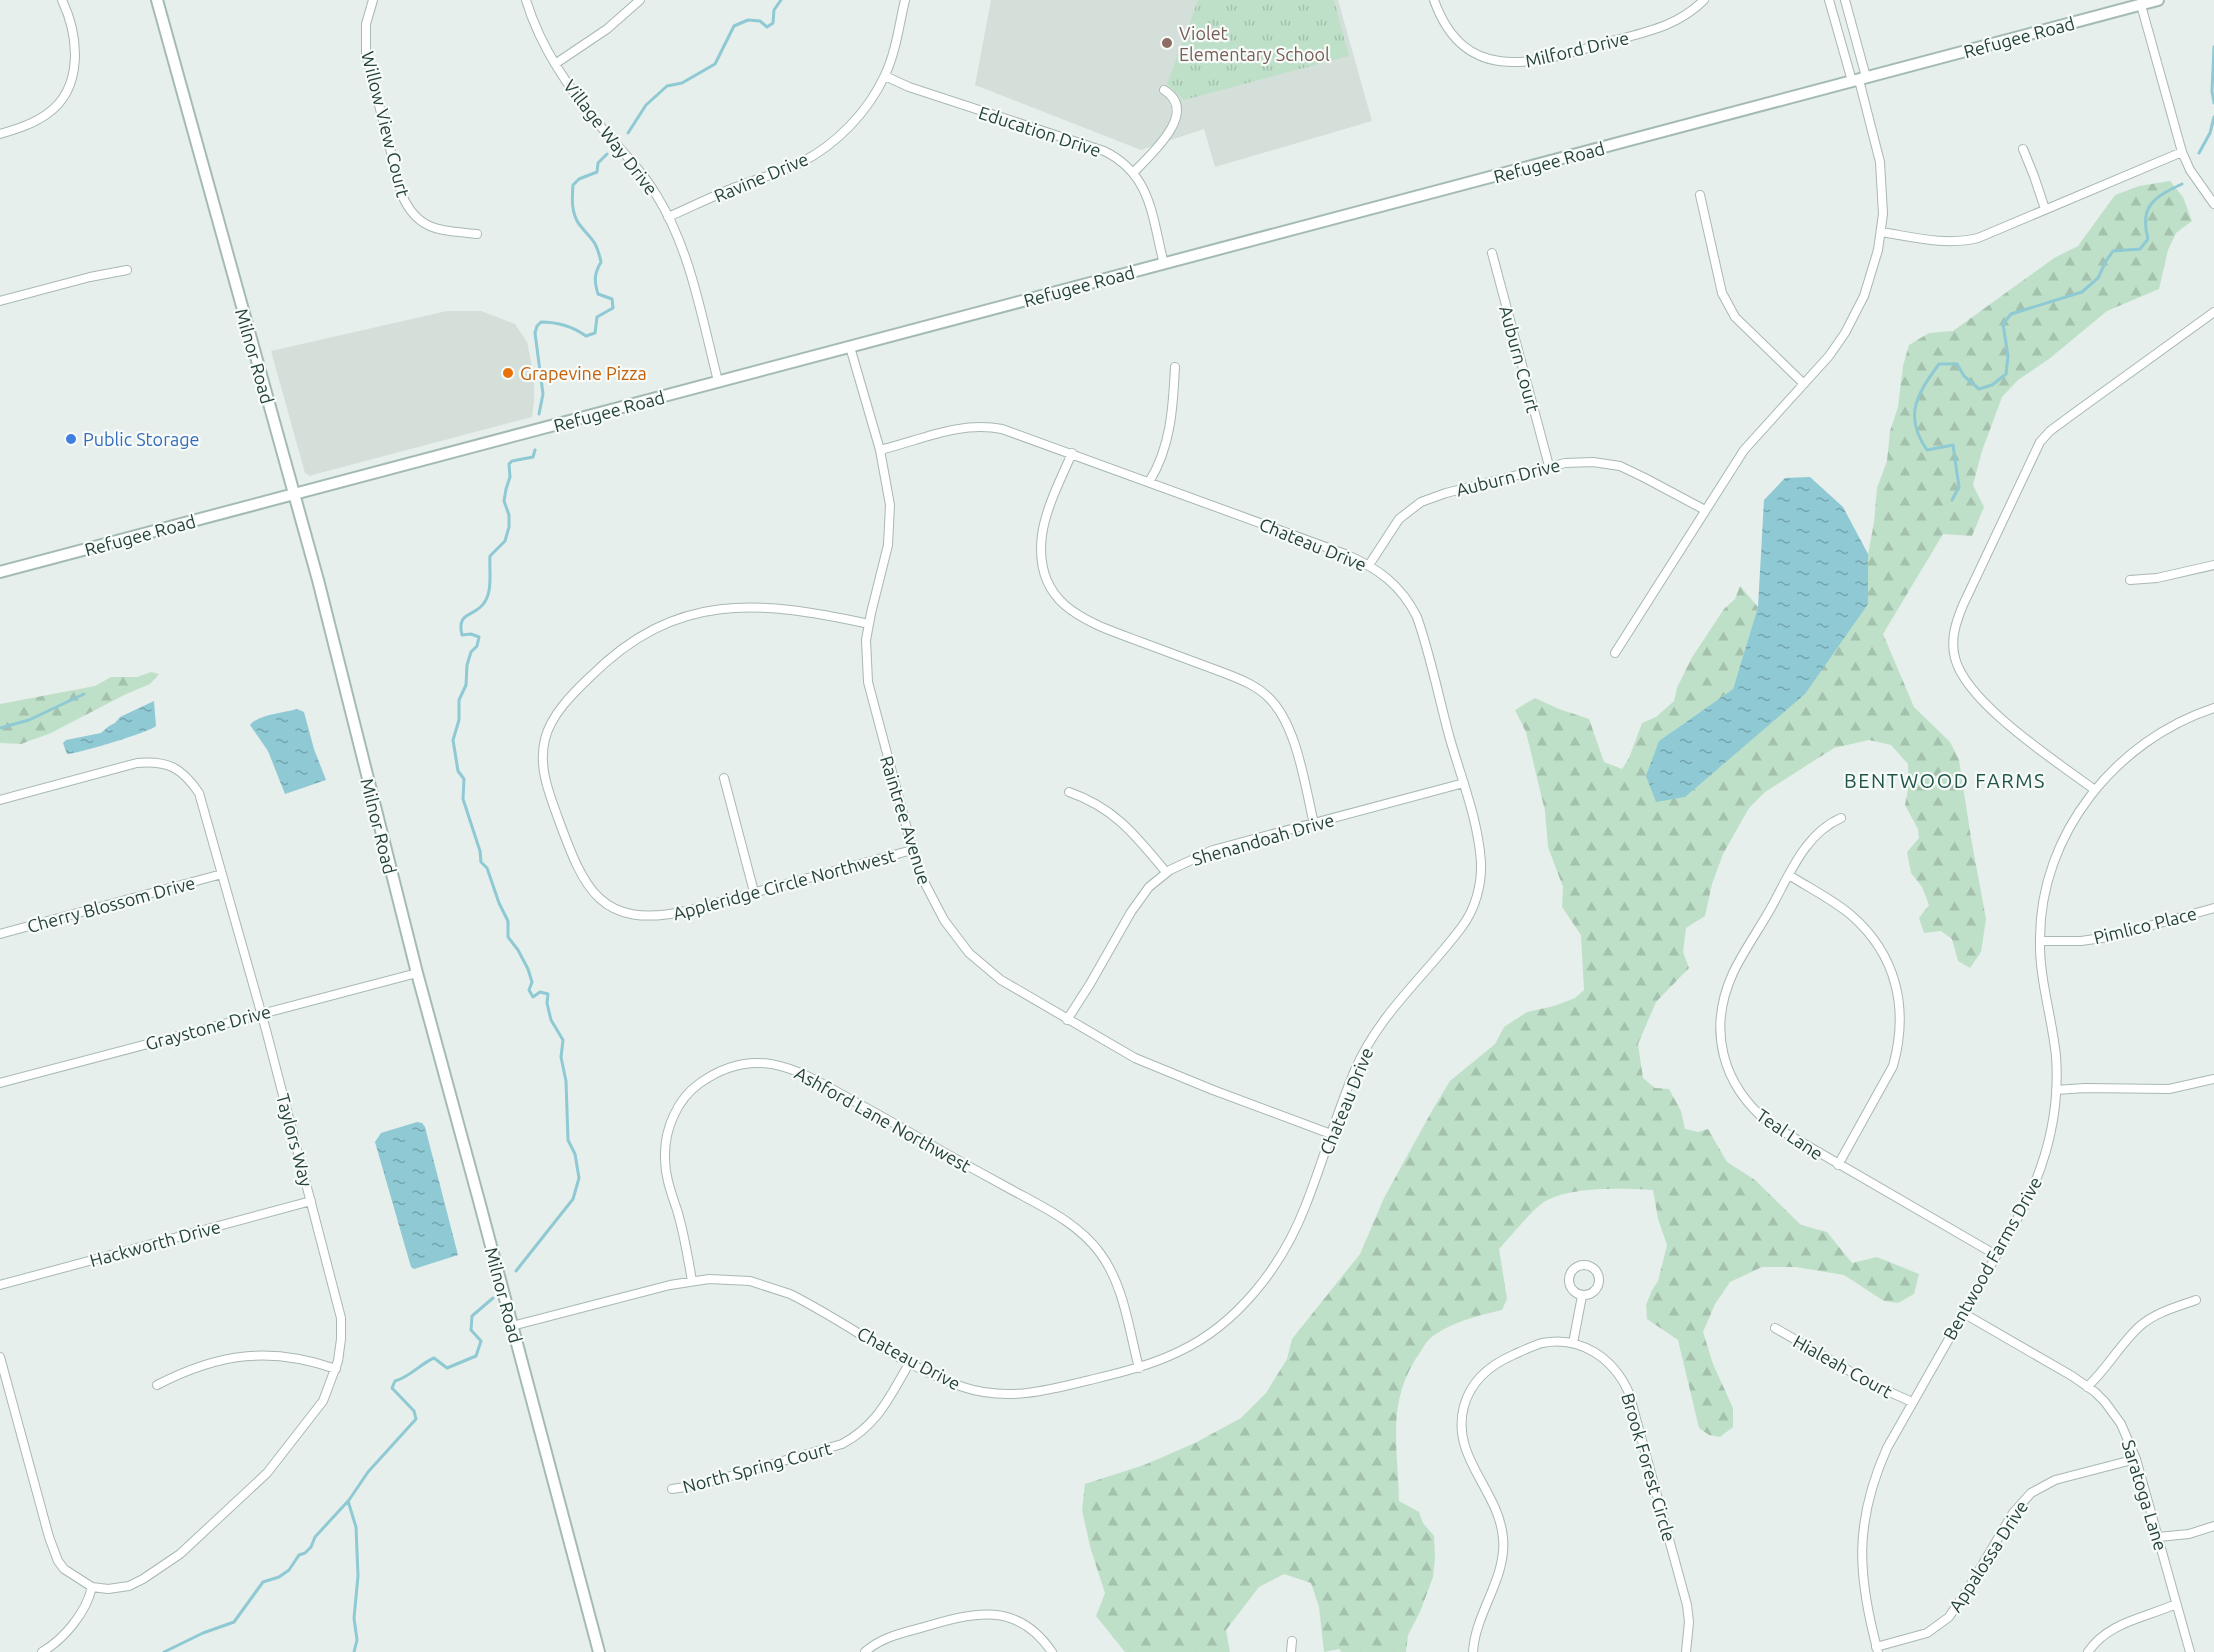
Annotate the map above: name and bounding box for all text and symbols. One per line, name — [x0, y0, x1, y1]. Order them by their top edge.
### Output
street label: Refugee Road — [1961, 13, 2077, 61]
place label: Violet Elementary School — [1179, 23, 1330, 64]
street label: Milford Drive — [1523, 27, 1631, 71]
marker: Violet Elementary School — [1160, 36, 1174, 50]
street label: Willow View Court — [358, 49, 414, 199]
street label: Village Way Drive — [560, 76, 662, 198]
street label: Education Drive — [976, 102, 1104, 160]
street label: Refugee Road — [1491, 138, 1607, 186]
street label: Ravine Drive — [711, 148, 811, 206]
street label: Refugee Road — [1021, 262, 1137, 310]
street label: Auburn Court — [1496, 303, 1544, 415]
street label: Milnor Road — [232, 306, 278, 406]
place label: Grapevine Pizza — [520, 363, 647, 383]
marker: Grapevine Pizza — [501, 366, 515, 380]
street label: Refugee Road — [551, 387, 667, 435]
place label: Public Storage — [83, 429, 200, 449]
marker: Public Storage — [64, 432, 78, 446]
street label: Auburn Drive — [1454, 454, 1562, 500]
street label: Refugee Road — [82, 511, 198, 559]
street label: Chateau Drive — [1257, 513, 1369, 575]
street label: Raintree Avenue — [877, 753, 935, 887]
district label: BENTWOOD FARMS — [1844, 769, 2046, 792]
street label: Milnor Road — [357, 776, 401, 876]
street label: Shenandoah Drive — [1190, 809, 1336, 869]
street label: Appleridge Circle Northwest — [671, 845, 897, 923]
street label: Cherry Blossom Drive — [25, 872, 197, 936]
street label: Pimlico Place — [2091, 903, 2199, 947]
street label: Graystone Drive — [143, 1001, 273, 1053]
street label: Chateau Drive — [1315, 1045, 1377, 1157]
street label: Ashford Lane Northwest — [792, 1062, 974, 1176]
street label: Taylors Way — [273, 1091, 317, 1189]
street label: Teal Lane — [1753, 1105, 1827, 1163]
street label: Bentwood Farms Drive — [1939, 1173, 2045, 1343]
street label: Hackworth Drive — [87, 1216, 223, 1270]
street label: Milnor Road — [482, 1245, 526, 1345]
street label: Chateau Drive — [854, 1322, 964, 1394]
street label: Hialeah Court — [1790, 1331, 1896, 1401]
street label: Brook Forest Circle — [1618, 1390, 1680, 1544]
street label: Saratoga Lane — [2119, 1437, 2171, 1553]
street label: North Spring Court — [680, 1438, 834, 1496]
street label: Appalossa Drive — [1945, 1497, 2031, 1615]

